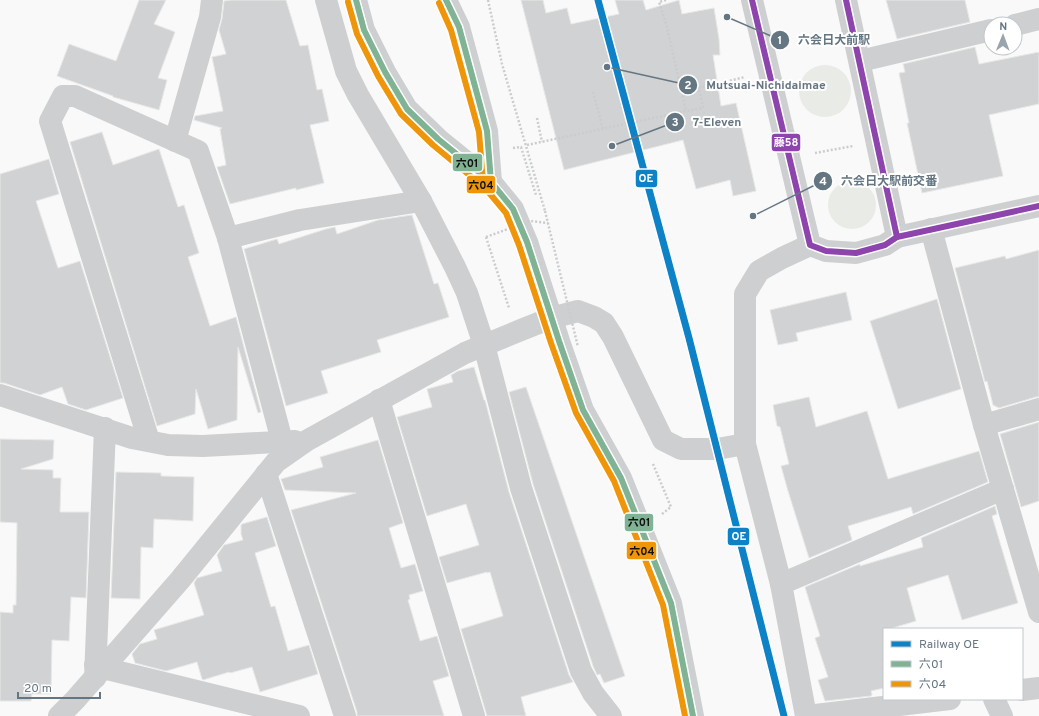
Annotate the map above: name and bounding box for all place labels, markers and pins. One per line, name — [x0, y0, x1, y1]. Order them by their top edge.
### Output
callout: 六会日大前駅 — [770, 28, 878, 52]
callout: Mutsuai-Nichidaimae — [678, 73, 834, 97]
callout: 7-Eleven — [665, 110, 749, 134]
callout: 六会日大駅前交番 — [813, 169, 945, 193]

